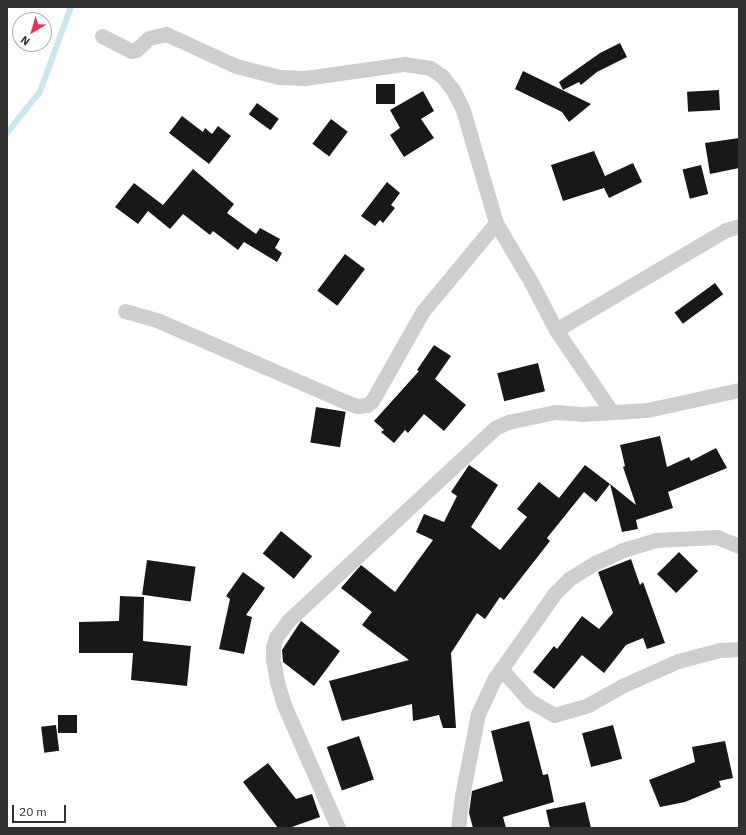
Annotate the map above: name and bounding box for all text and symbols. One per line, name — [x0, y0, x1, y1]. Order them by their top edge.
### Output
north arrow — [12, 12, 52, 52]
text: N — [18, 33, 33, 49]
scale bar — [14, 797, 68, 823]
text: 20 m — [19, 804, 47, 819]

